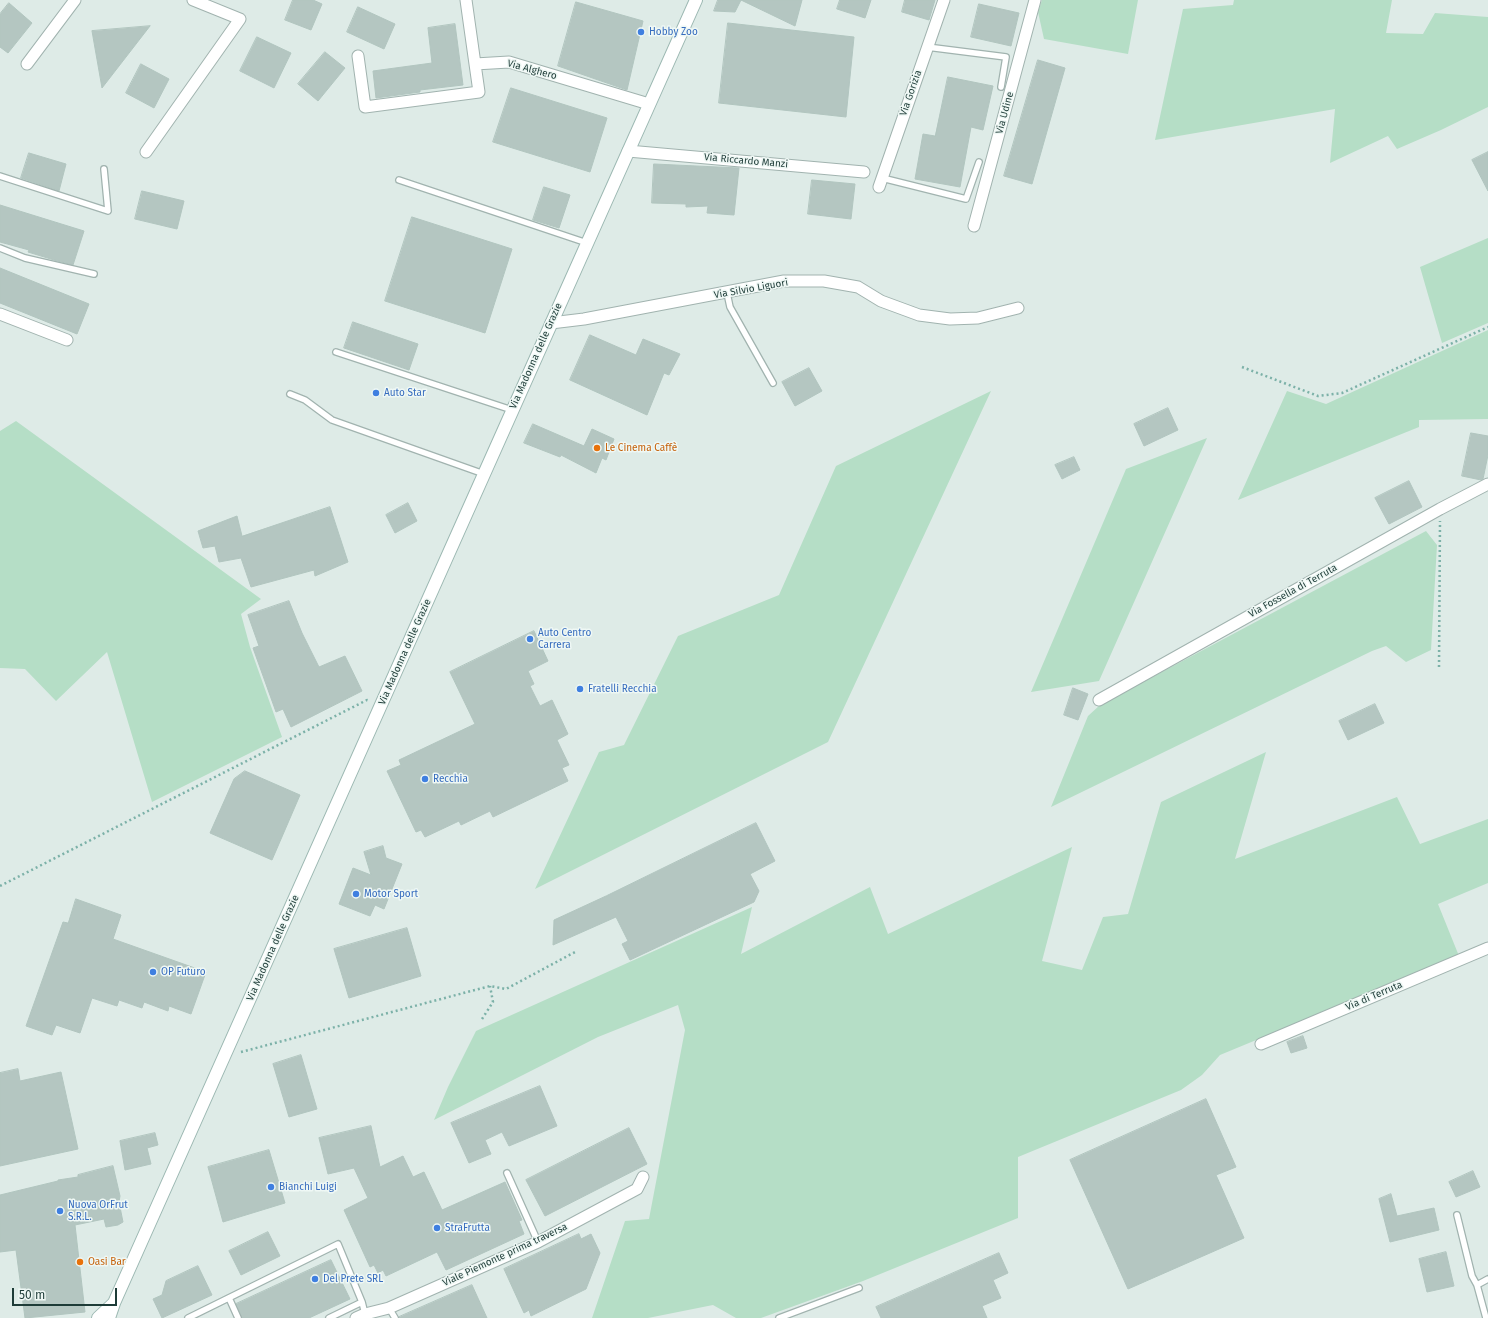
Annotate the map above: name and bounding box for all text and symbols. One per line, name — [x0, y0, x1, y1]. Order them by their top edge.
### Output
place label: Hobby Zoo — [649, 26, 698, 38]
marker: Hobby Zoo — [636, 27, 646, 37]
street label: Via Alghero — [506, 58, 558, 82]
street label: Via Gorizia — [898, 68, 924, 118]
street label: Via Udine — [994, 91, 1016, 135]
street label: Via Riccardo Manzi — [703, 151, 789, 171]
street label: Via Silvio Liguori — [713, 277, 789, 301]
street label: Via Madonna delle Grazie — [507, 301, 565, 411]
place label: Auto Star — [384, 387, 426, 399]
marker: Auto Star — [371, 388, 381, 398]
place label: Le Cinema Caffè — [605, 442, 677, 454]
marker: Le Cinema Caffè — [592, 443, 602, 453]
street label: Via Fossella di Terruta — [1247, 562, 1339, 620]
street label: Via Madonna delle Grazie — [376, 597, 434, 707]
place label: Auto Centro Carrera — [538, 627, 591, 650]
marker: Auto Centro Carrera — [525, 634, 535, 644]
place label: Fratelli Recchia — [588, 683, 657, 695]
marker: Fratelli Recchia — [575, 684, 585, 694]
place label: Recchia — [433, 773, 468, 785]
marker: Recchia — [420, 774, 430, 784]
place label: Motor Sport — [364, 888, 418, 900]
marker: Motor Sport — [351, 889, 361, 899]
street label: Via Madonna delle Grazie — [244, 893, 302, 1003]
place label: OP Futuro — [161, 966, 206, 978]
marker: OP Futuro — [148, 967, 158, 977]
street label: Via di Terruta — [1344, 979, 1404, 1013]
place label: Bianchi Luigi — [279, 1181, 337, 1193]
marker: Bianchi Luigi — [266, 1182, 276, 1192]
place label: Nuova OrFrut S.R.L. — [68, 1199, 128, 1222]
marker: Nuova OrFrut S.R.L. — [55, 1206, 65, 1216]
street label: Viale Piemonte prima traversa — [441, 1221, 569, 1289]
place label: StraFrutta — [445, 1222, 490, 1234]
marker: StraFrutta — [432, 1223, 442, 1233]
place label: Oasi Bar — [88, 1256, 126, 1268]
marker: Oasi Bar — [75, 1257, 85, 1267]
place label: Del Prete SRL — [323, 1273, 383, 1285]
marker: Del Prete SRL — [310, 1274, 320, 1284]
scale bar — [14, 1280, 119, 1306]
text: 50 m — [19, 1288, 45, 1302]

